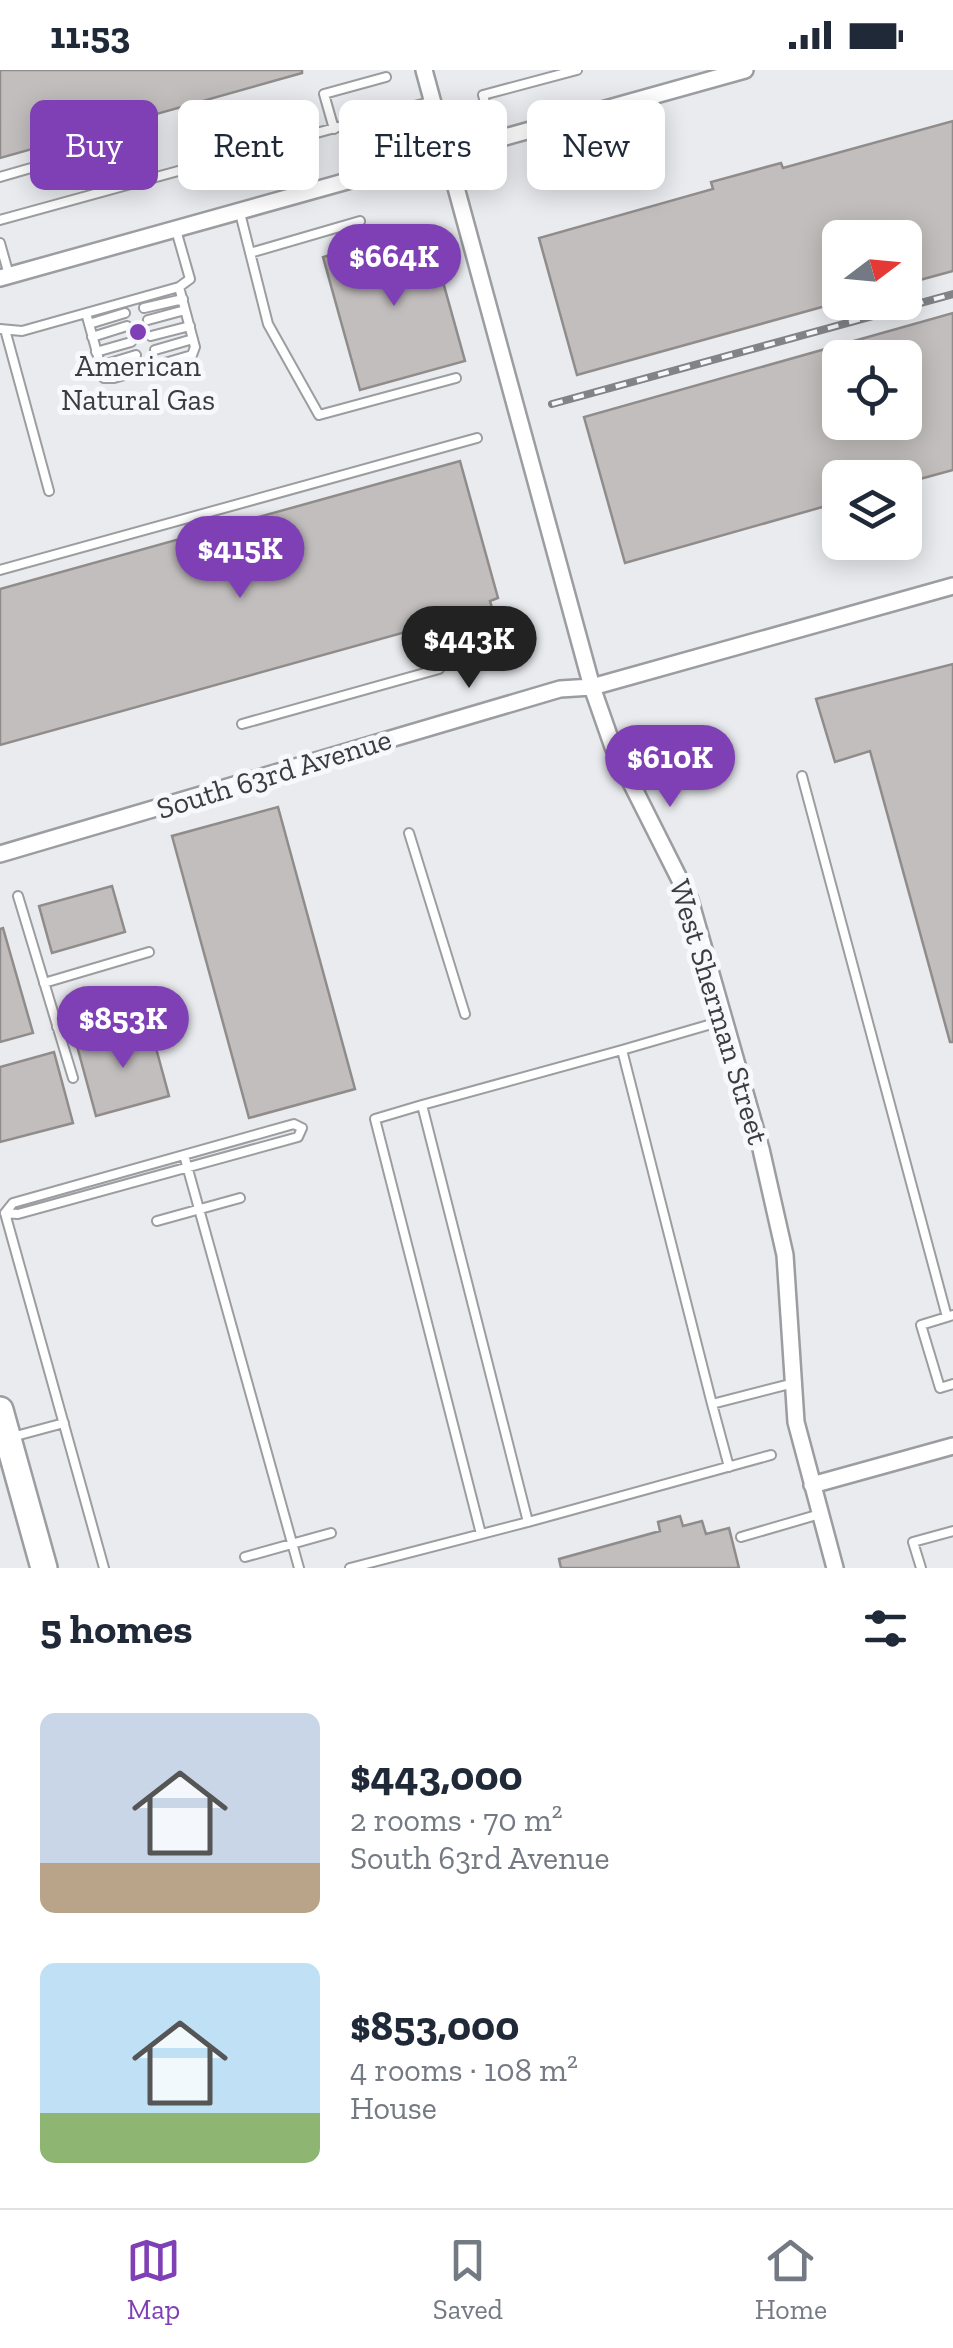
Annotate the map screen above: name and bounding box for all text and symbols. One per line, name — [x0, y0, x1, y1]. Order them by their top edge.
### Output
text: 11:53 — [50, 12, 130, 58]
chip: Buy — [30, 100, 158, 190]
chip: Rent — [178, 100, 319, 190]
chip: Filters — [339, 100, 507, 190]
chip: New — [527, 100, 665, 190]
north arrow — [822, 220, 922, 320]
map controls — [822, 220, 922, 560]
pin: $664K — [324, 224, 464, 309]
text: $664K — [349, 237, 439, 275]
marker: American Natural Gas — [127, 321, 149, 343]
button: locate — [822, 340, 922, 440]
place label: American Natural Gas — [61, 348, 215, 418]
button: layers — [822, 460, 922, 560]
pin: $415K — [170, 516, 310, 601]
text: $415K — [197, 529, 283, 567]
pin: $443K — [399, 606, 539, 691]
text: $443K — [424, 619, 514, 657]
street label: South 63rd Avenue — [152, 721, 396, 827]
pin: $610K — [600, 725, 740, 810]
text: $610K — [627, 738, 713, 776]
street label: West Sherman Street — [662, 875, 776, 1149]
pin: $853K — [53, 986, 193, 1071]
text: $853K — [79, 999, 167, 1037]
icon: filters — [858, 1601, 913, 1656]
text: 5 homes — [40, 1603, 193, 1654]
text: $443,000 — [350, 1750, 523, 1801]
icon: home — [120, 1753, 240, 1873]
text: 2 rooms · 70 m² — [350, 1801, 563, 1839]
text: South 63rd Avenue — [350, 1839, 610, 1877]
text: $853,000 — [350, 2000, 519, 2051]
icon: home — [120, 2003, 240, 2123]
text: 4 rooms · 108 m² — [350, 2051, 578, 2089]
text: House — [350, 2089, 437, 2127]
tab: Map — [126, 2233, 181, 2326]
tab: Saved — [433, 2233, 503, 2326]
tab: Home — [755, 2233, 827, 2326]

